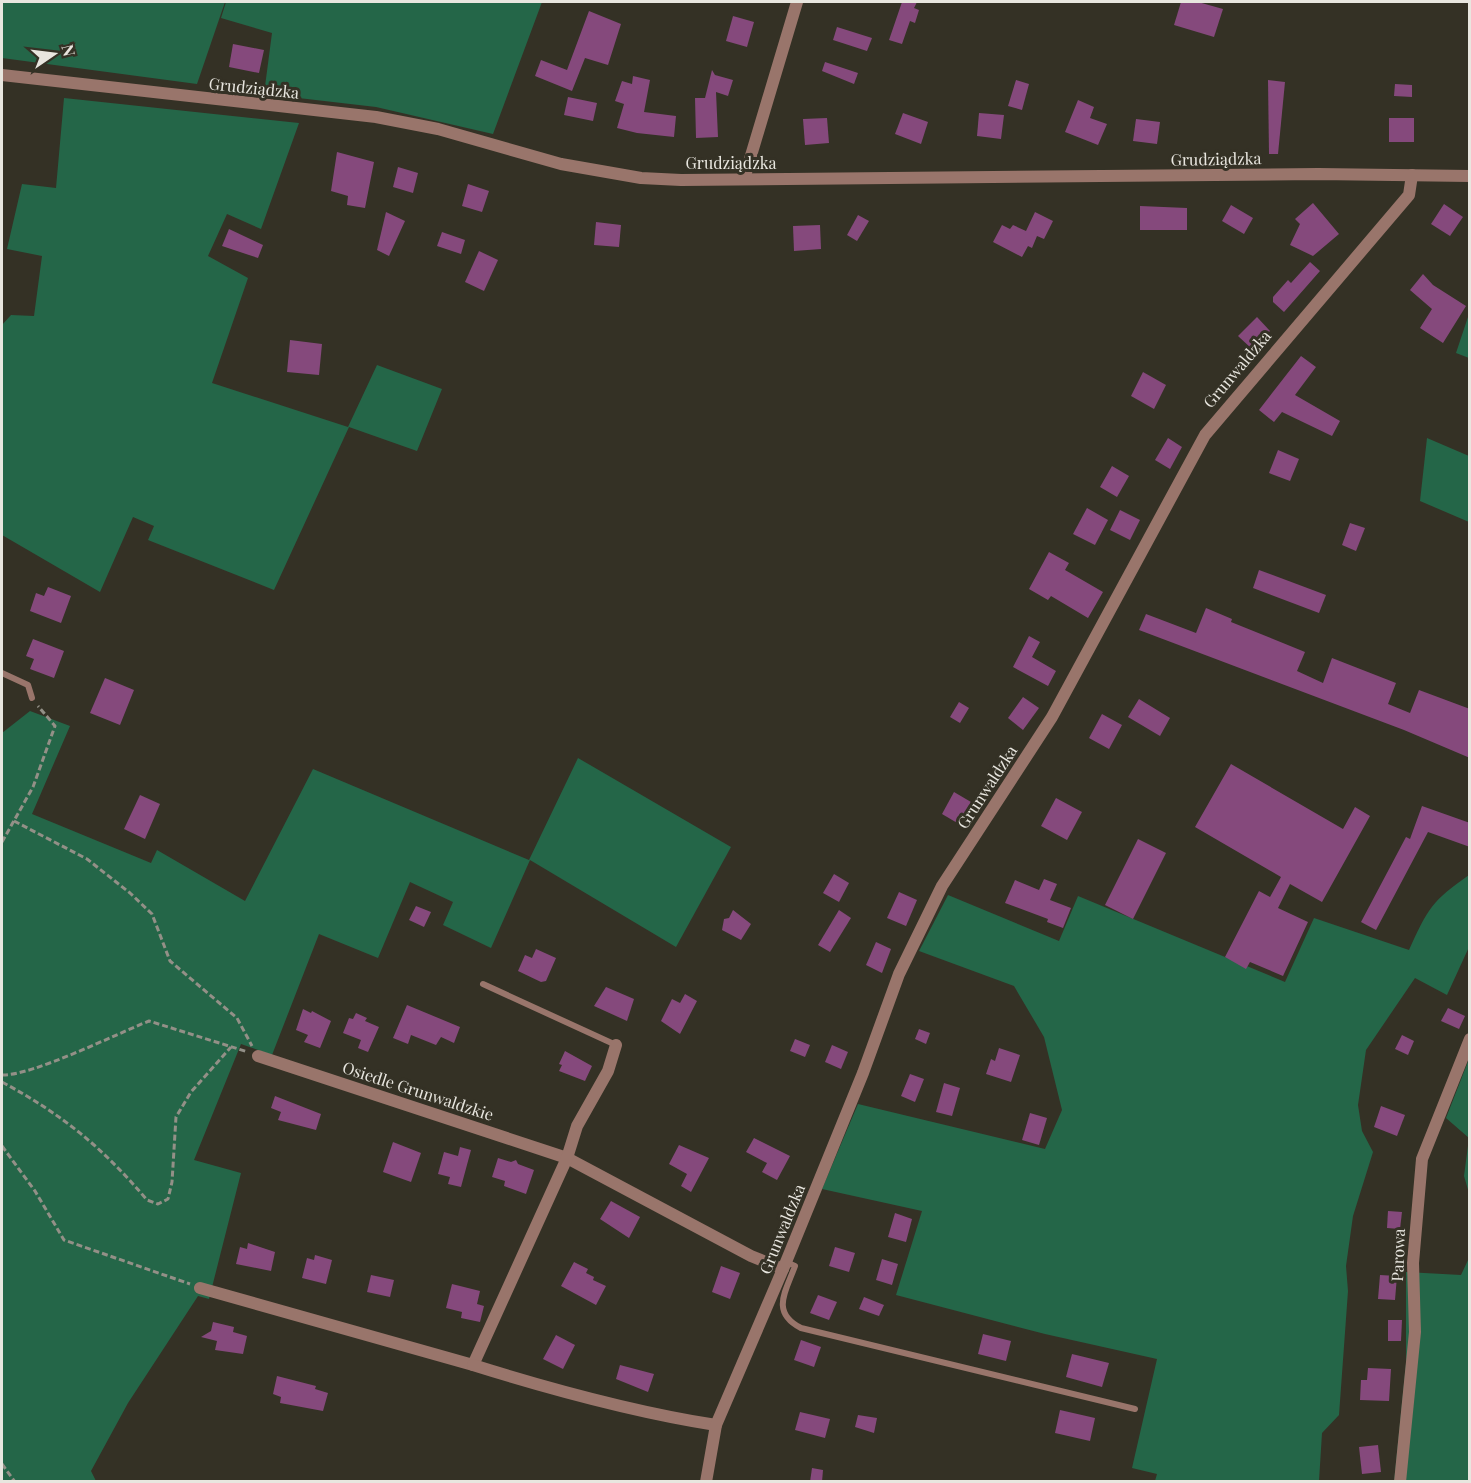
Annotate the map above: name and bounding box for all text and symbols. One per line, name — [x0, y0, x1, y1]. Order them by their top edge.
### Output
north arrow — [24, 24, 84, 84]
text: N — [57, 42, 81, 59]
street label: Grudziądzka — [208, 72, 300, 103]
street label: Grudziądzka — [1170, 147, 1262, 170]
street label: Grudziądzka — [686, 152, 776, 173]
street label: Grunwaldzka — [1198, 325, 1275, 412]
street label: Grunwaldzka — [952, 741, 1021, 832]
street label: Osiedle Grunwaldzkie — [340, 1056, 496, 1125]
street label: Grunwaldzka — [754, 1181, 809, 1277]
street label: Parowa — [1386, 1228, 1409, 1282]

